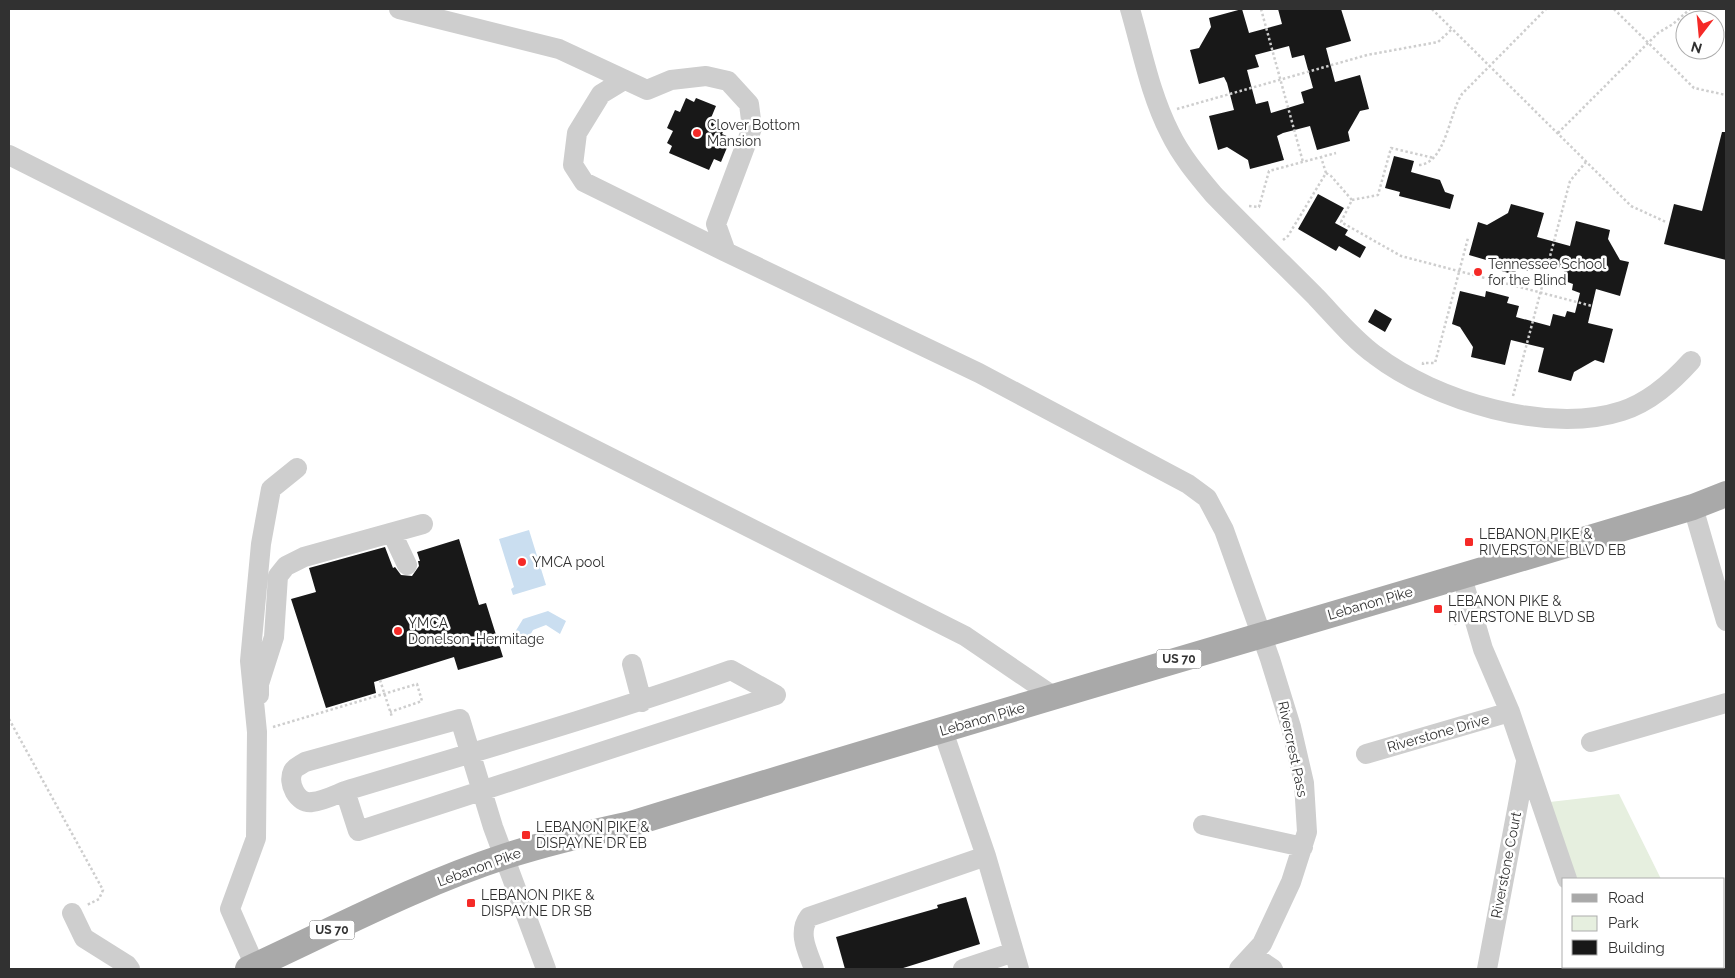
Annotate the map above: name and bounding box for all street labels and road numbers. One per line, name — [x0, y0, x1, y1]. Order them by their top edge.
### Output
street label: Lebanon Pike — [1326, 583, 1414, 623]
road number: US 70 — [1156, 650, 1202, 669]
street label: Lebanon Pike — [938, 699, 1026, 739]
street label: Rivercrest Pass — [1275, 700, 1311, 799]
street label: Riverstone Drive — [1385, 711, 1491, 755]
street label: Riverstone Court — [1488, 810, 1524, 920]
street label: Lebanon Pike — [435, 844, 523, 890]
road number: US 70 — [310, 920, 354, 940]

